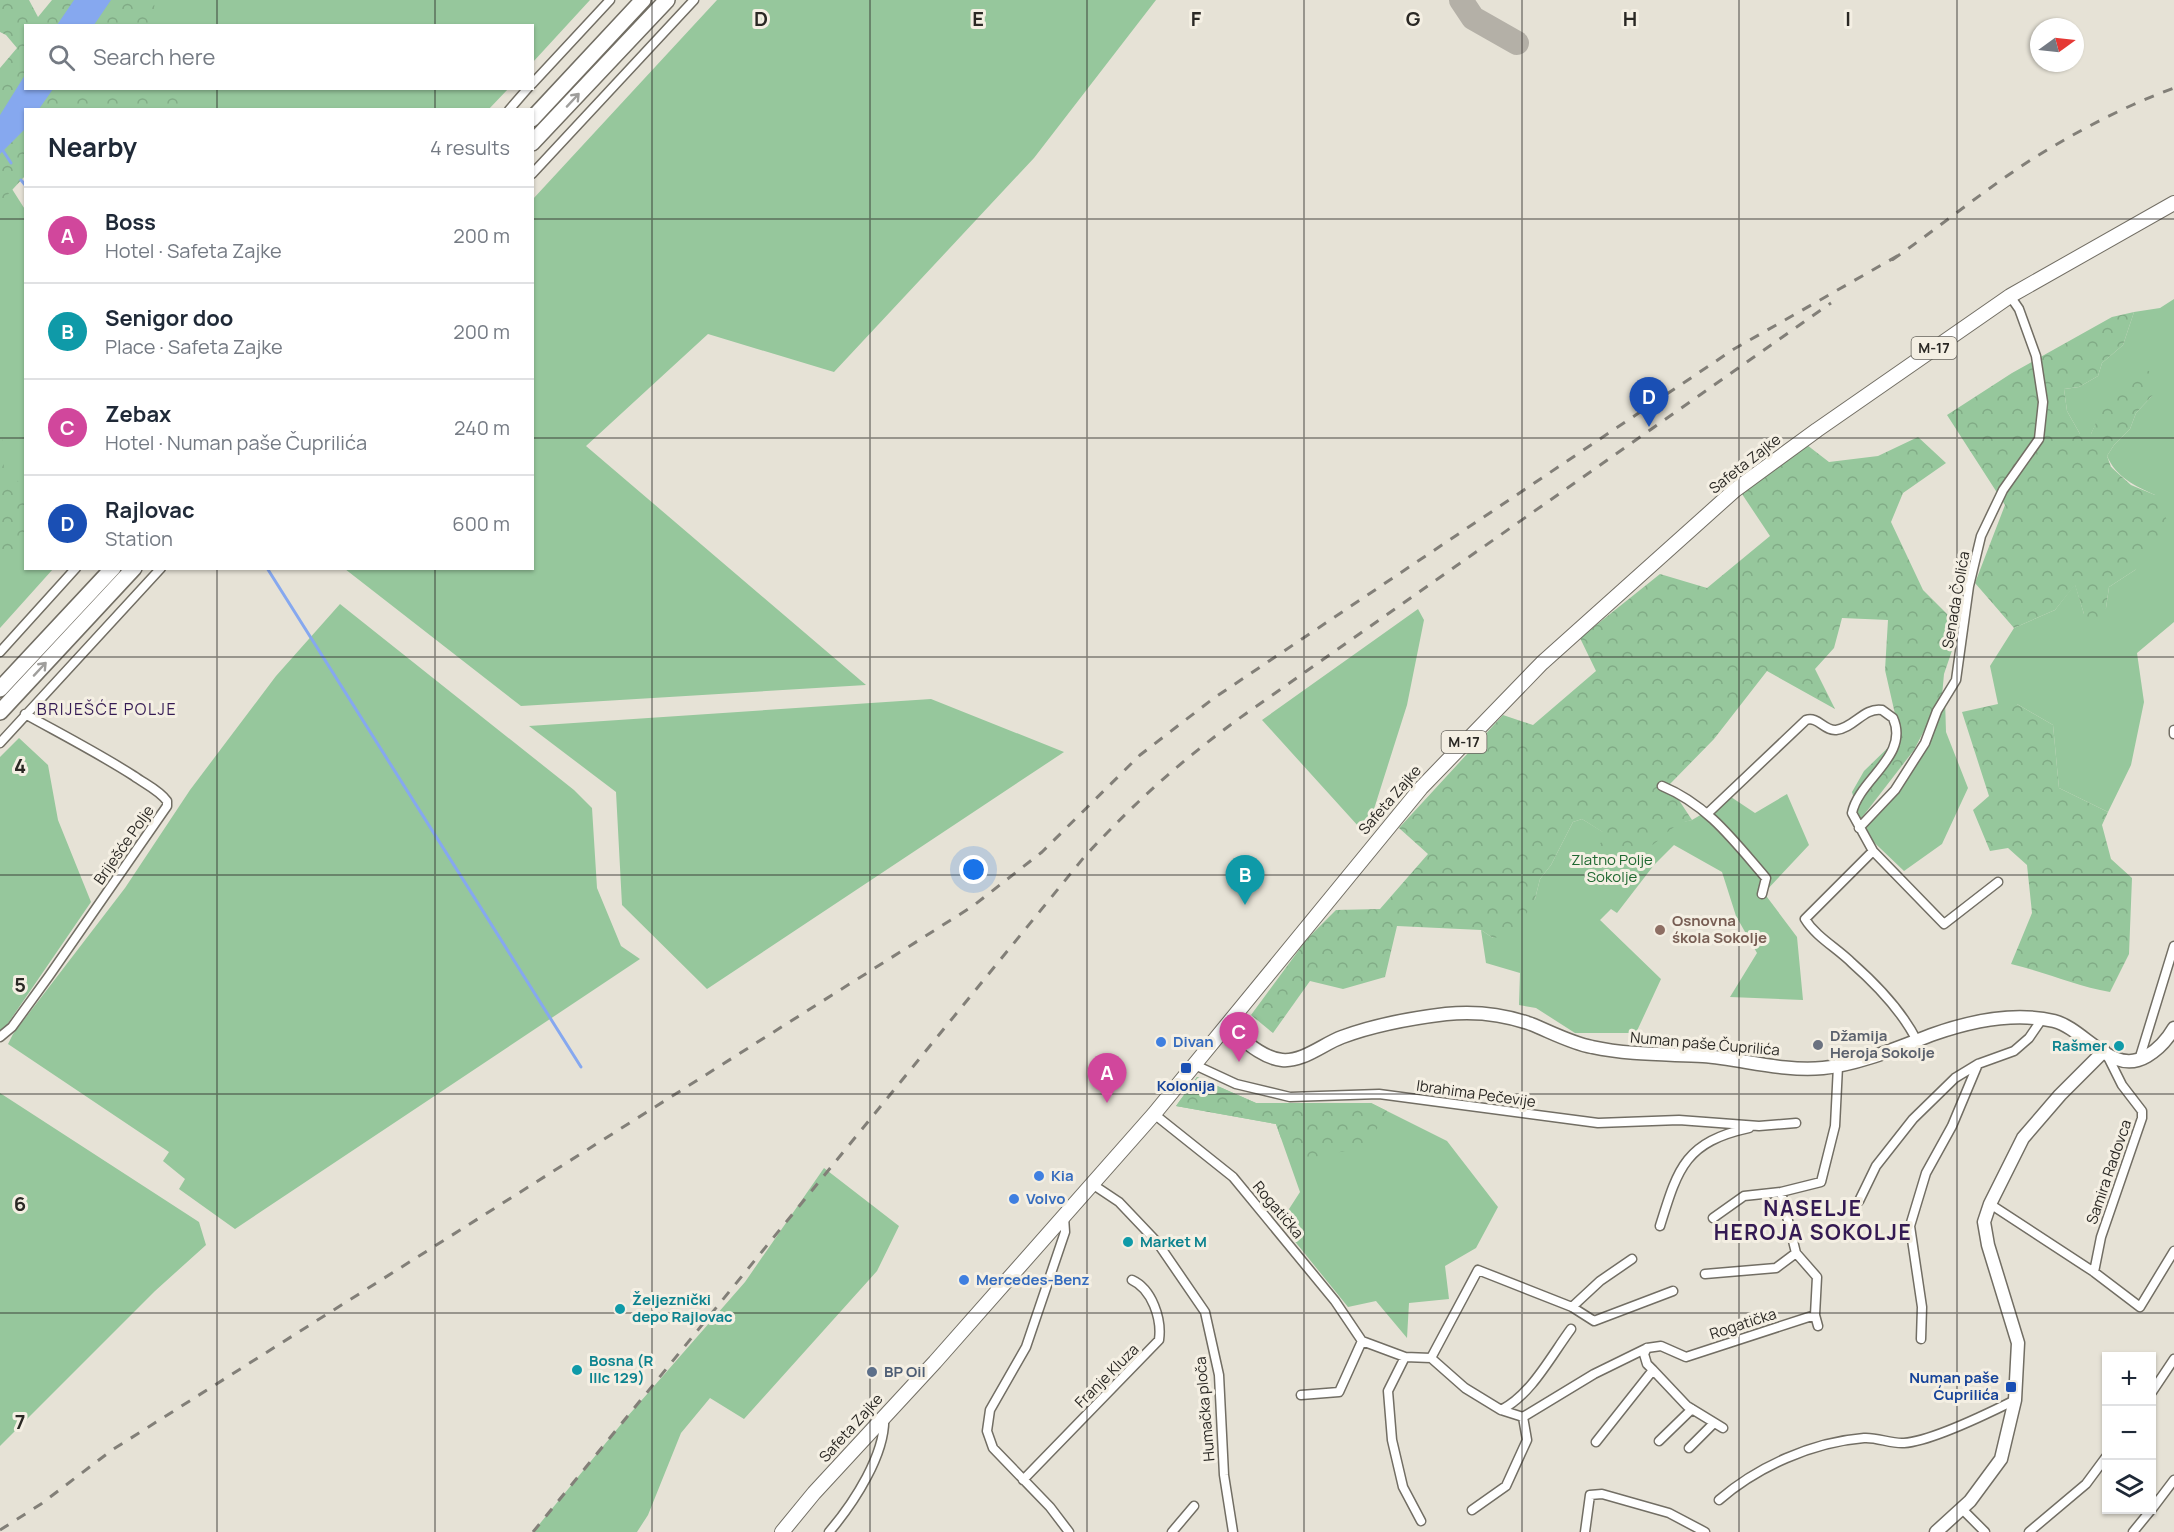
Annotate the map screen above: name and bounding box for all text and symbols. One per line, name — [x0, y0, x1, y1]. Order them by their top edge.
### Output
text: D — [754, 5, 768, 32]
text: E — [972, 5, 984, 32]
text: F — [1191, 5, 1202, 32]
text: G — [1406, 5, 1421, 32]
text: H — [1623, 5, 1637, 32]
text: I — [1845, 5, 1851, 32]
north arrow — [2030, 18, 2084, 72]
search box — [24, 24, 534, 90]
icon: search — [45, 41, 78, 74]
text: Search here — [93, 42, 215, 72]
one-way arrow — [565, 93, 580, 108]
text: Nearby — [48, 129, 137, 165]
text: 4 results — [430, 134, 510, 161]
text: Boss — [105, 207, 156, 237]
text: A — [61, 222, 74, 249]
text: 200 m — [453, 222, 510, 249]
text: Hotel · Safeta Zajke — [105, 237, 282, 264]
text: Senigor doo — [105, 303, 233, 333]
text: B — [61, 318, 74, 345]
text: 200 m — [453, 318, 510, 345]
text: Place · Safeta Zajke — [105, 333, 283, 360]
road number: M-17 — [1912, 337, 1956, 359]
pin: D — [1630, 378, 1668, 427]
text: Zebax — [105, 399, 171, 429]
text: C — [60, 414, 75, 441]
text: 240 m — [454, 414, 510, 441]
text: Hotel · Numan paše Čuprilića — [105, 429, 367, 456]
street label: Safeta Zajke — [1704, 429, 1785, 498]
text: Rajlovac — [105, 495, 195, 525]
text: D — [60, 510, 75, 537]
text: 600 m — [452, 510, 510, 537]
text: Station — [105, 525, 173, 552]
street label: Senada Čolića — [1937, 550, 1974, 650]
one-way arrow — [33, 662, 47, 677]
district label: BRIJEŠĆE POLJE — [37, 698, 177, 720]
road number: M-17 — [1442, 731, 1486, 753]
text: 4 — [14, 752, 26, 779]
street label: Safeta Zajke — [1353, 760, 1426, 839]
street label: Briješće Polje — [89, 801, 159, 889]
park label: Zlatno Polje Sokolje — [1571, 849, 1653, 887]
your location — [959, 855, 988, 884]
pin: B — [1226, 856, 1264, 905]
place label: Osnovna śkola Sokolje — [1672, 910, 1767, 948]
marker: Osnovna śkola Sokolje — [1653, 923, 1667, 937]
text: 5 — [14, 971, 26, 998]
pin: C — [1220, 1012, 1258, 1062]
place label: Džamija Heroja Sokolje — [1830, 1025, 1935, 1063]
street label: Numan paše Čuprilića — [1629, 1027, 1781, 1060]
place label: Divan — [1173, 1031, 1214, 1052]
marker: Divan — [1154, 1035, 1168, 1049]
place label: Rašmer — [2052, 1035, 2107, 1056]
marker: Džamija Heroja Sokolje — [1811, 1038, 1825, 1052]
marker: Rašmer — [2112, 1039, 2126, 1053]
pin: A — [1088, 1054, 1126, 1103]
marker: Kolonija — [1179, 1061, 1193, 1075]
place label: Kolonija — [1157, 1075, 1215, 1096]
street label: Ibrahima Pečevije — [1415, 1075, 1537, 1112]
street label: Samira Radovca — [2081, 1117, 2136, 1227]
place label: Kia — [1051, 1165, 1074, 1186]
marker: Kia — [1032, 1169, 1046, 1183]
street label: Rogatička — [1248, 1176, 1309, 1243]
place label: Volvo — [1026, 1188, 1065, 1209]
text: 6 — [14, 1190, 26, 1217]
marker: Volvo — [1007, 1192, 1021, 1206]
district label: NASELJE HEROJA SOKOLJE — [1714, 1194, 1912, 1246]
place label: Market M — [1140, 1231, 1207, 1252]
marker: Market M — [1121, 1235, 1135, 1249]
place label: Mercedes-Benz — [976, 1269, 1090, 1290]
marker: Mercedes-Benz — [957, 1273, 971, 1287]
place label: Željeznički depo Rajlovac — [632, 1289, 733, 1327]
marker: Željeznički depo Rajlovac — [613, 1302, 627, 1316]
street label: Rogatička — [1707, 1303, 1779, 1344]
street label: Franje Kluza — [1070, 1339, 1143, 1412]
place label: Bosna (R IIIc 129) — [589, 1350, 653, 1388]
map controls — [2102, 1352, 2156, 1514]
button: + — [2102, 1352, 2156, 1406]
street label: Humačka ploča — [1189, 1356, 1220, 1462]
place label: BP Oil — [884, 1361, 926, 1382]
marker: Bosna (R IIIc 129) — [570, 1363, 584, 1377]
marker: BP Oil — [865, 1365, 879, 1379]
place label: Numan paše Ćuprilića — [1909, 1367, 1999, 1405]
marker: Numan paše Ćuprilića — [2004, 1380, 2018, 1394]
street label: Safeta Zajke — [814, 1388, 887, 1467]
button: − — [2102, 1406, 2156, 1460]
text: 7 — [15, 1408, 25, 1435]
button: layers — [2102, 1460, 2156, 1514]

